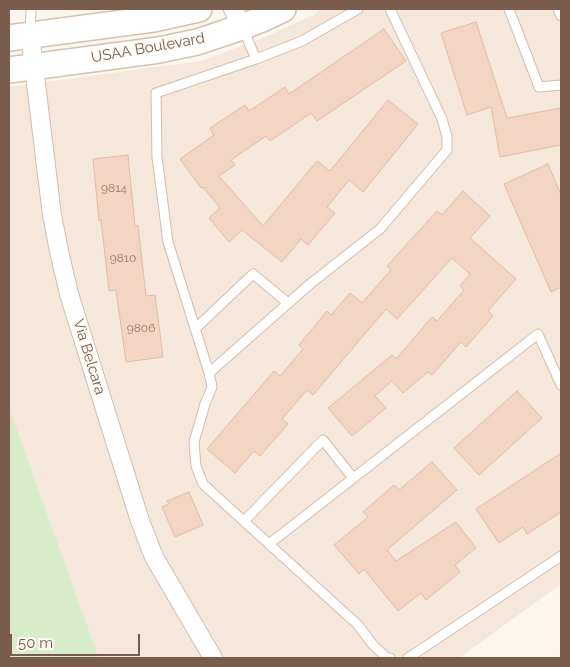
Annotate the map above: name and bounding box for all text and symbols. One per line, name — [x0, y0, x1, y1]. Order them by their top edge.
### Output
street label: USAA Boulevard — [90, 29, 206, 67]
house number: 9814 — [101, 181, 127, 195]
house number: 9810 — [110, 251, 136, 265]
street label: Via Belcara — [69, 317, 109, 397]
house number: 9806 — [127, 321, 155, 335]
scale bar — [12, 624, 142, 656]
text: 50 m — [18, 634, 53, 652]

